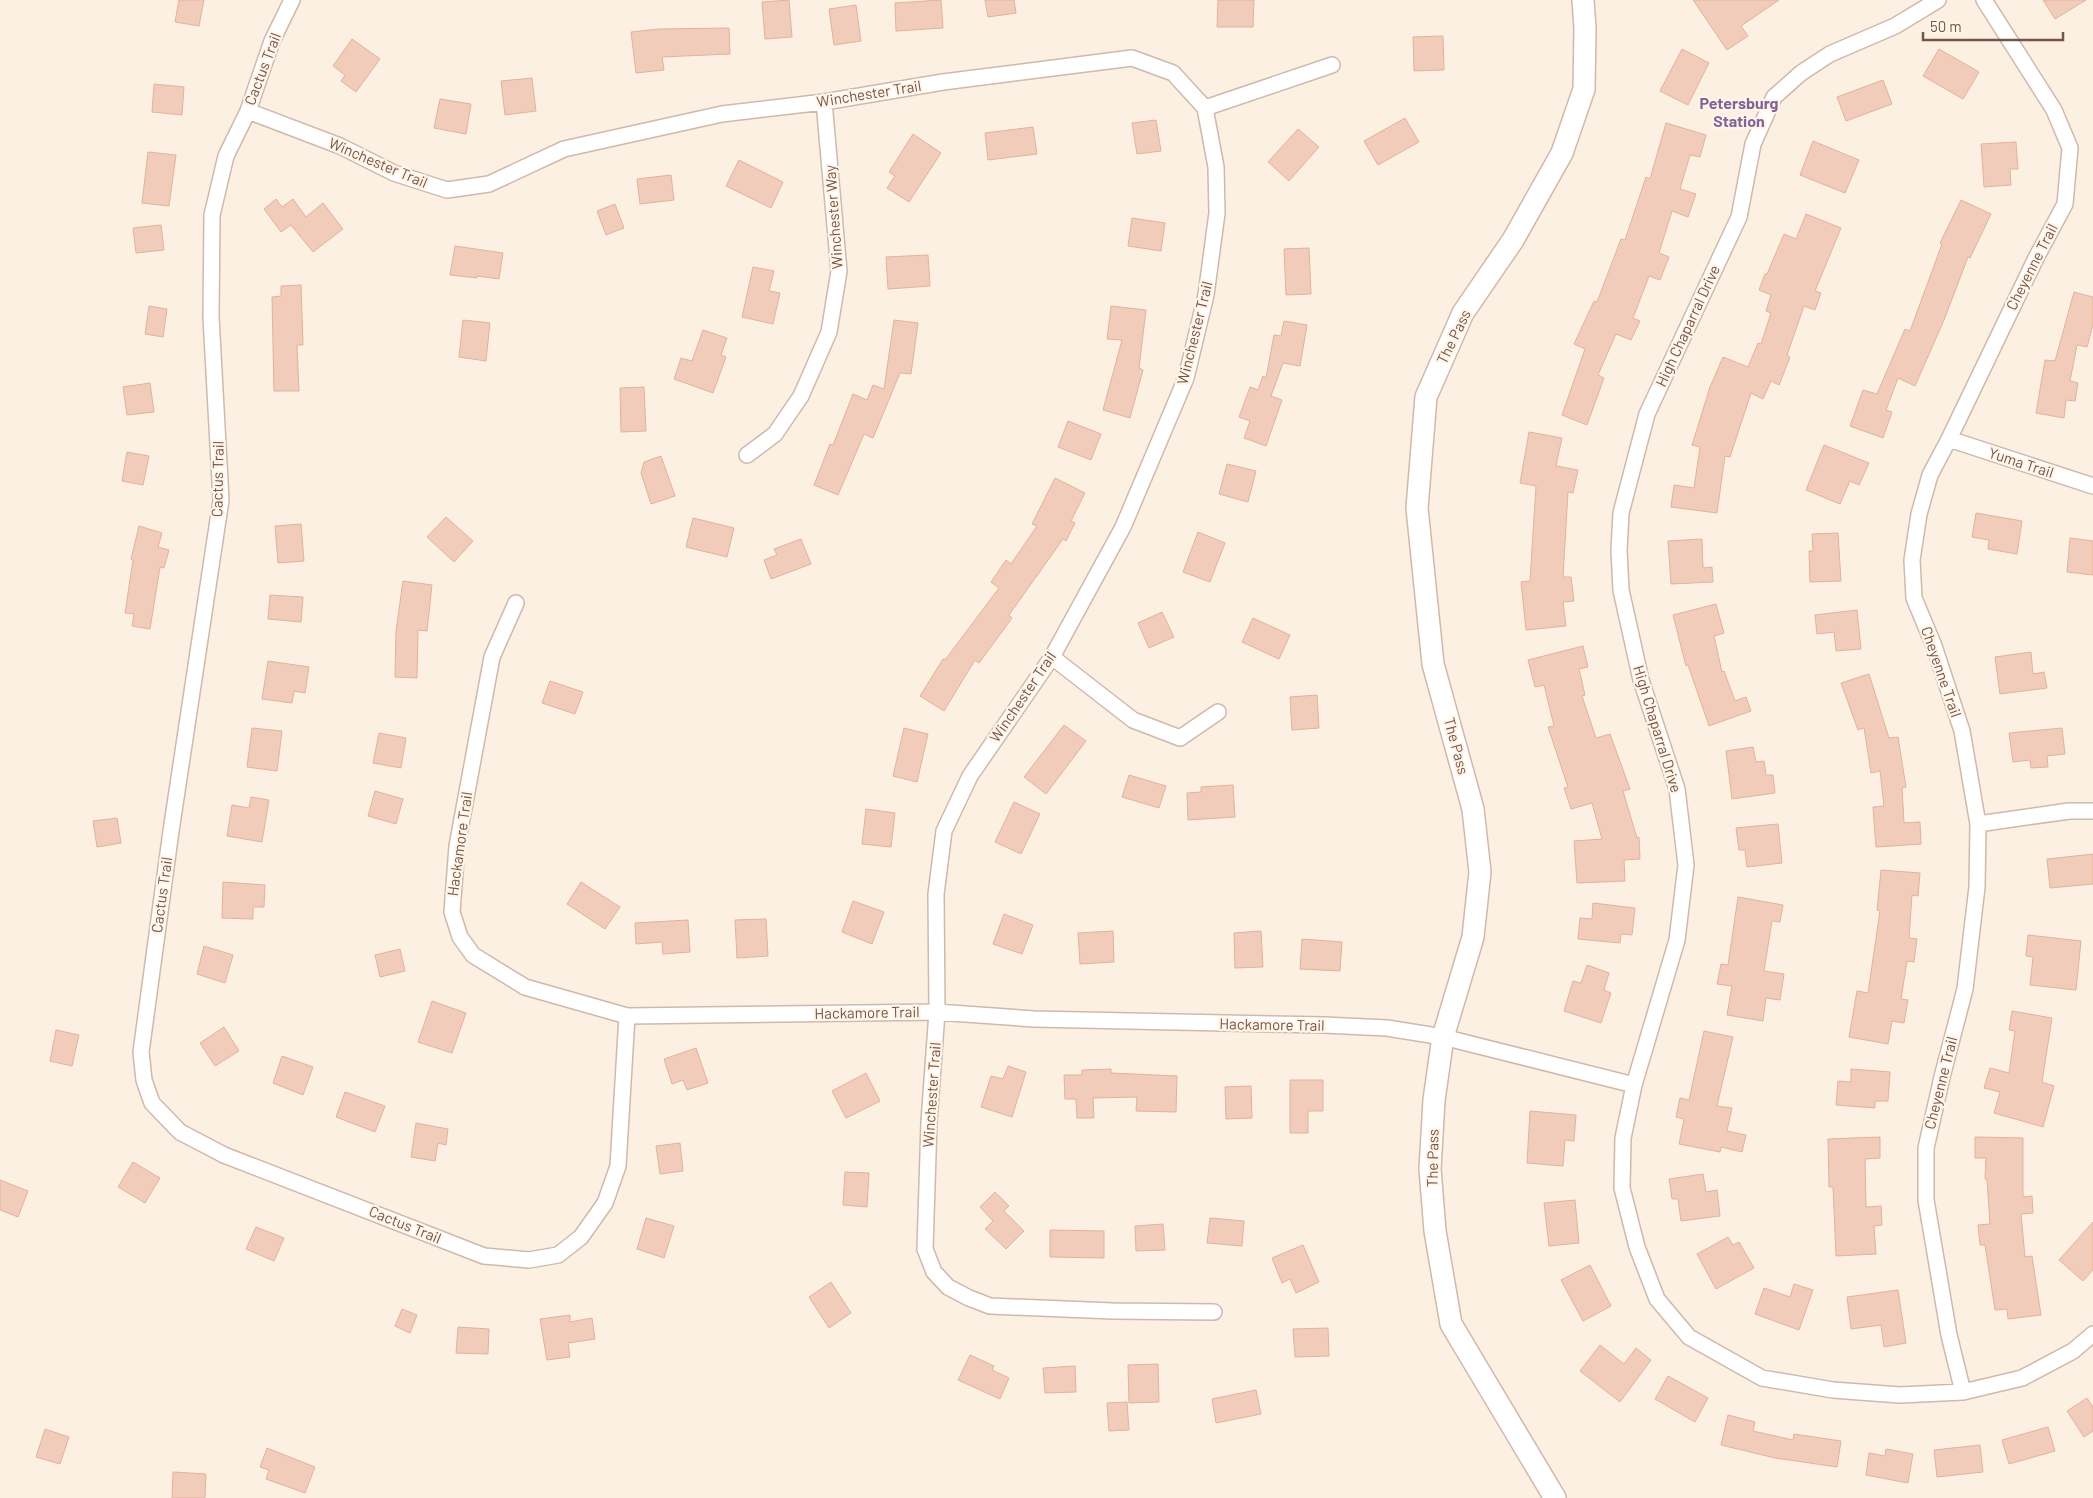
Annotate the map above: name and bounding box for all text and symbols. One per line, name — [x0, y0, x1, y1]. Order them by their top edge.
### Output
scale bar — [1923, 10, 2063, 42]
text: 50 m — [1930, 17, 1962, 35]
street label: Cactus Trail — [240, 30, 284, 107]
street label: Winchester Trail — [815, 76, 922, 110]
district label: Petersburg Station — [1700, 93, 1778, 130]
street label: Winchester Trail — [326, 133, 431, 191]
street label: Winchester Way — [820, 164, 846, 270]
street label: Cheyenne Trail — [2002, 220, 2061, 313]
street label: High Chaparral Drive — [1651, 262, 1723, 389]
street label: Winchester Trail — [1173, 279, 1216, 386]
street label: The Pass — [1432, 306, 1474, 367]
street label: Cactus Trail — [207, 441, 227, 517]
street label: Yuma Trail — [1987, 443, 2056, 481]
street label: Cheyenne Trail — [1918, 624, 1966, 719]
street label: Winchester Trail — [985, 648, 1059, 745]
street label: High Chaparral Drive — [1630, 663, 1686, 794]
street label: The Pass — [1441, 715, 1473, 776]
street label: Hackamore Trail — [443, 790, 475, 897]
street label: Cactus Trail — [147, 856, 175, 934]
street label: Hackamore Trail — [814, 1002, 920, 1022]
street label: Hackamore Trail — [1219, 1014, 1325, 1034]
street label: Cheyenne Trail — [1920, 1035, 1960, 1131]
street label: Winchester Trail — [918, 1042, 944, 1148]
street label: The Pass — [1422, 1129, 1442, 1187]
street label: Cactus Trail — [367, 1201, 444, 1247]

